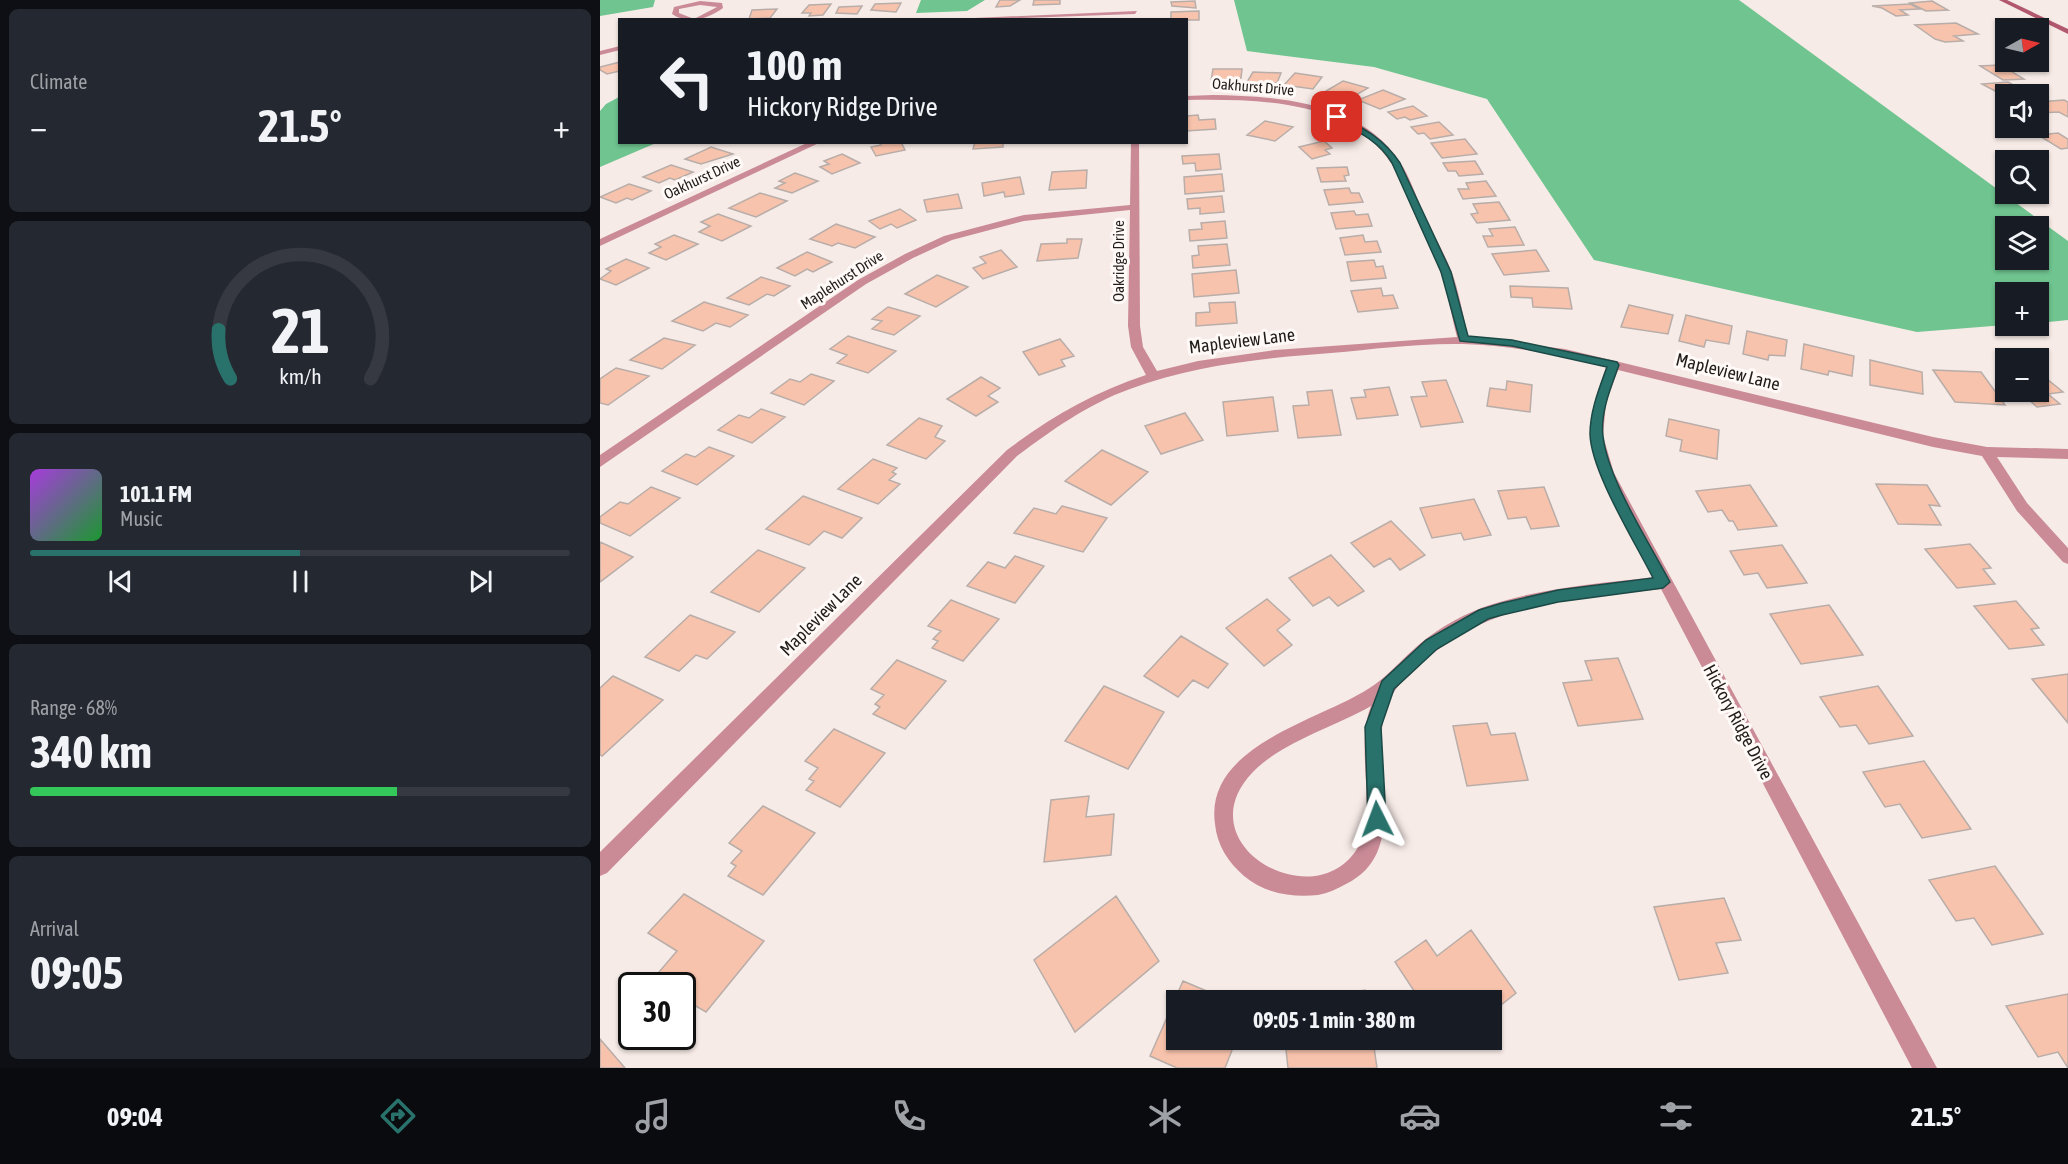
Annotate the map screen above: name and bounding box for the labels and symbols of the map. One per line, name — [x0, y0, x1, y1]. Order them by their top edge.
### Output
north arrow — [1995, 18, 2049, 72]
street label: Oakhurst Drive — [1211, 74, 1295, 99]
pin — [1311, 91, 1362, 142]
street label: Oakhurst Drive — [661, 152, 743, 203]
street label: Oakridge Drive — [1110, 220, 1127, 302]
street label: Maplehurst Drive — [797, 247, 886, 312]
street label: Mapleview Lane — [1188, 324, 1296, 357]
street label: Mapleview Lane — [1674, 348, 1782, 395]
street label: Mapleview Lane — [776, 570, 866, 660]
street label: Hickory Ridge Drive — [1699, 661, 1778, 783]
position arrow — [1345, 787, 1409, 851]
speed limit sign: 30 — [618, 972, 696, 1050]

